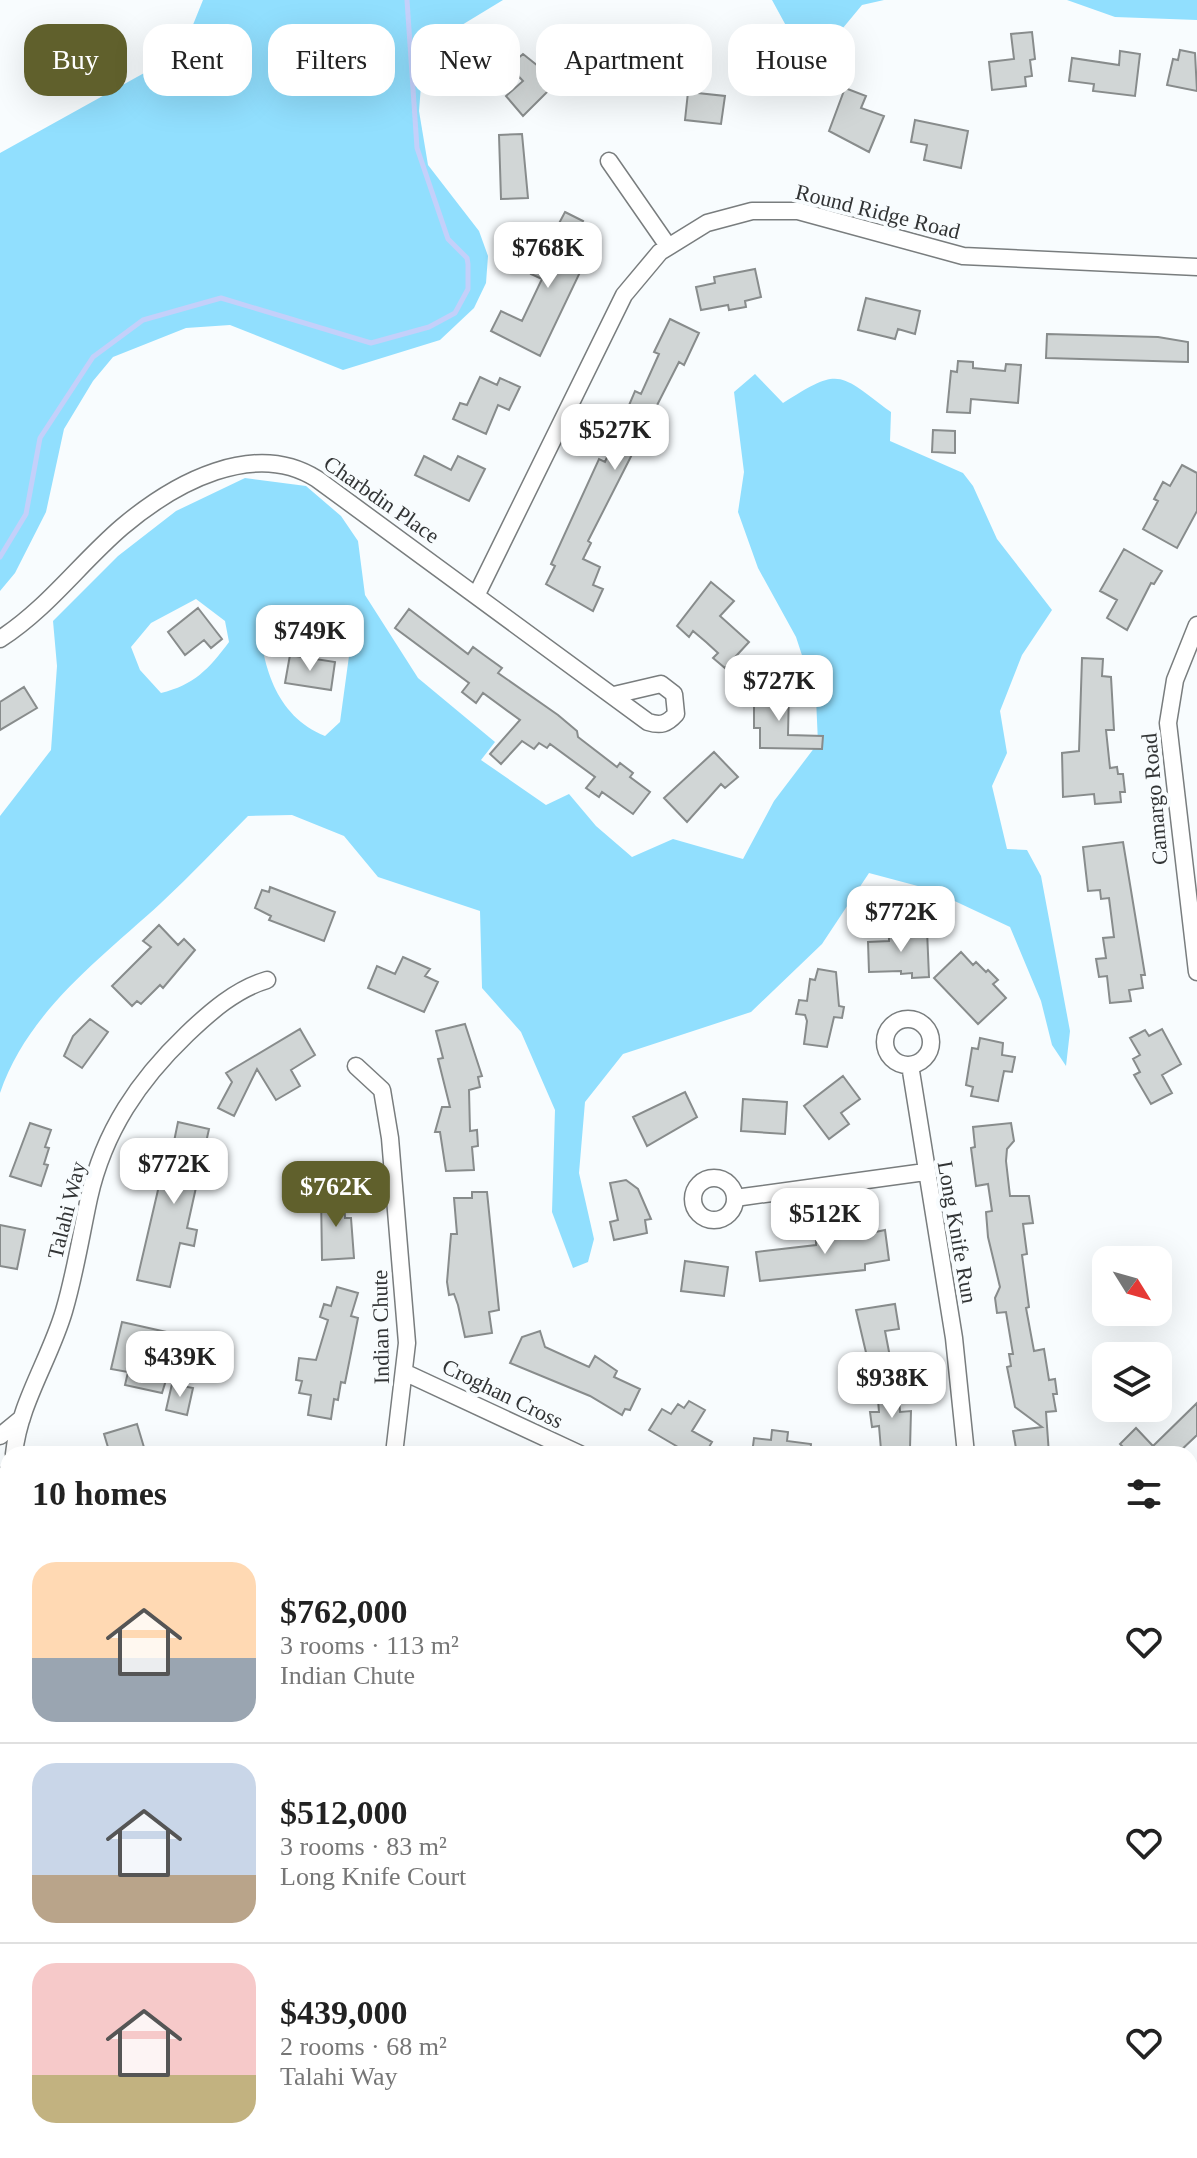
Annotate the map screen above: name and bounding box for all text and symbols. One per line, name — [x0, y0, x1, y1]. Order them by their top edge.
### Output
chip: Buy — [24, 24, 127, 96]
chip: Rent — [143, 24, 252, 96]
chip: Filters — [268, 24, 395, 96]
chip: New — [411, 24, 520, 96]
chip: Apartment — [536, 24, 712, 96]
chip: House — [728, 24, 855, 96]
street label: Round Ridge Road — [793, 179, 963, 244]
pin: $768K — [492, 222, 604, 290]
text: $768K — [512, 233, 584, 262]
pin: $527K — [559, 404, 671, 472]
text: $527K — [579, 415, 651, 444]
street label: Charbdin Place — [319, 450, 444, 548]
pin: $749K — [254, 605, 366, 673]
text: $749K — [274, 616, 346, 645]
pin: $727K — [723, 655, 835, 723]
text: $727K — [743, 666, 815, 695]
street label: Camargo Road — [1136, 732, 1173, 866]
pin: $772K — [845, 886, 957, 954]
text: $772K — [865, 897, 937, 926]
pin: $772K — [118, 1138, 230, 1206]
text: $772K — [138, 1149, 210, 1178]
street label: Talahi Way — [42, 1159, 91, 1261]
street label: Long Knife Run — [933, 1159, 982, 1305]
pin: $762K — [280, 1161, 392, 1229]
text: $762K — [300, 1172, 372, 1201]
pin: $512K — [769, 1188, 881, 1256]
text: $512K — [789, 1199, 861, 1228]
north arrow — [1092, 1246, 1172, 1326]
map controls — [1092, 1246, 1172, 1422]
street label: Indian Chute — [367, 1270, 394, 1384]
pin: $439K — [124, 1331, 236, 1399]
text: $439K — [144, 1342, 216, 1371]
button: layers — [1092, 1342, 1172, 1422]
pin: $938K — [836, 1352, 948, 1420]
street label: Croghan Cross — [438, 1353, 567, 1433]
text: $938K — [856, 1363, 928, 1392]
icon: filters — [1122, 1472, 1166, 1516]
text: 10 homes — [32, 1475, 167, 1512]
text: $762,000 — [280, 1593, 408, 1630]
icon: home — [96, 1594, 192, 1690]
icon: heart — [1122, 1620, 1166, 1664]
text: 3 rooms · 113 m² — [280, 1631, 459, 1660]
text: Indian Chute — [280, 1661, 415, 1690]
text: $512,000 — [280, 1794, 408, 1831]
icon: home — [96, 1795, 192, 1891]
icon: heart — [1122, 1821, 1166, 1865]
text: 3 rooms · 83 m² — [280, 1832, 447, 1861]
text: Long Knife Court — [280, 1862, 466, 1891]
text: $439,000 — [280, 1994, 408, 2031]
icon: home — [96, 1995, 192, 2091]
icon: heart — [1122, 2021, 1166, 2065]
text: 2 rooms · 68 m² — [280, 2032, 447, 2061]
text: Talahi Way — [280, 2062, 398, 2091]

